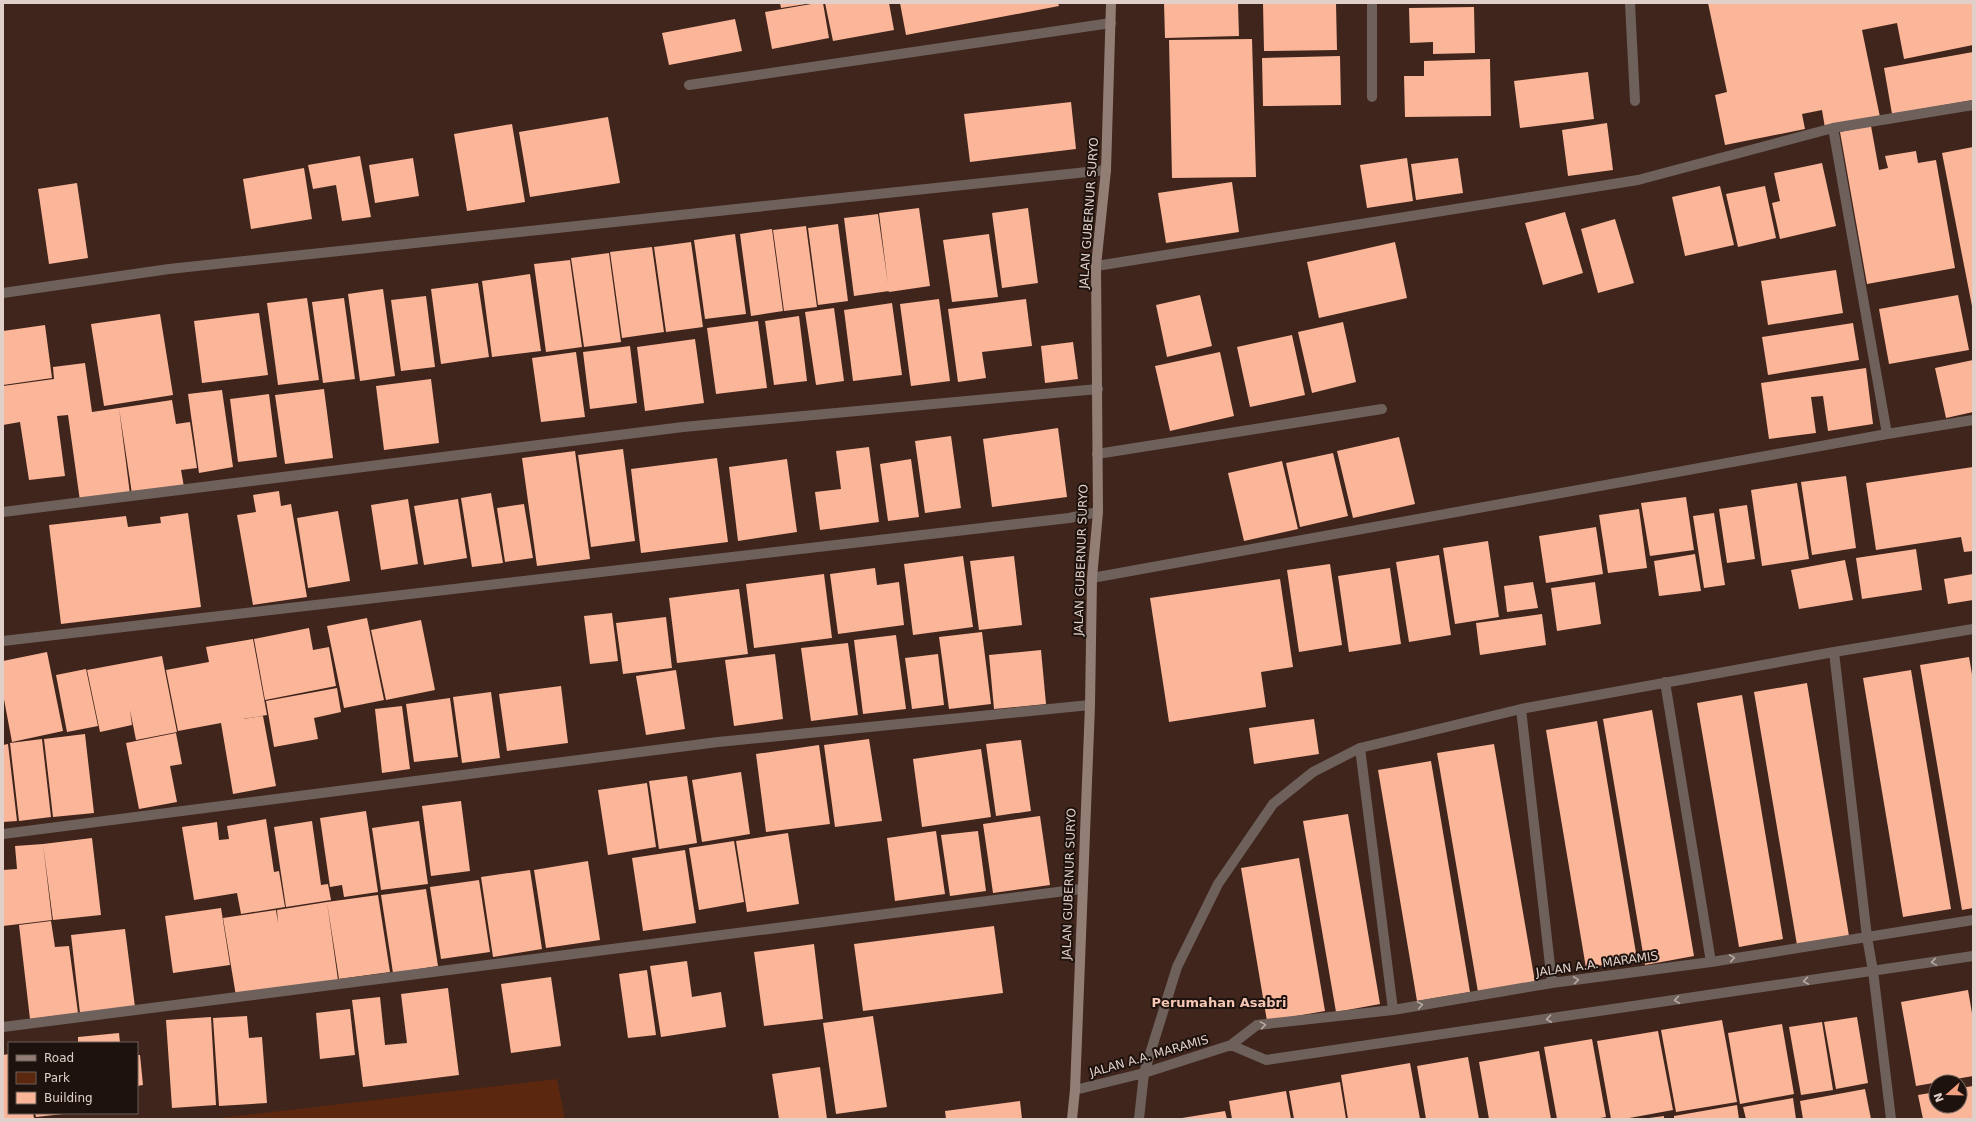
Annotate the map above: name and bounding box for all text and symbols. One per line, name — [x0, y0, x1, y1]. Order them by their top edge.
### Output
street label: JALAN GUBERNUR SURYO — [1077, 137, 1101, 290]
street label: JALAN GUBERNUR SURYO — [1071, 484, 1091, 637]
street label: JALAN GUBERNUR SURYO — [1059, 808, 1079, 961]
street label: JALAN A.A. MARAMIS — [1534, 949, 1659, 980]
one-way arrow — [1729, 954, 1735, 963]
one-way arrow — [1931, 957, 1938, 966]
one-way arrow — [1573, 976, 1579, 985]
one-way arrow — [1803, 976, 1809, 985]
district label: Perumahan Asabri — [1152, 995, 1286, 1010]
one-way arrow — [1674, 995, 1680, 1004]
one-way arrow — [1417, 1002, 1423, 1010]
one-way arrow — [1546, 1014, 1552, 1023]
one-way arrow — [1260, 1021, 1266, 1030]
street label: JALAN A.A. MARAMIS — [1087, 1032, 1210, 1080]
legend — [8, 1042, 138, 1114]
text: Road — [44, 1051, 74, 1065]
text: Park — [44, 1071, 70, 1085]
north arrow — [1928, 1074, 1968, 1114]
text: Building — [44, 1091, 93, 1105]
text: N — [1931, 1091, 1947, 1104]

